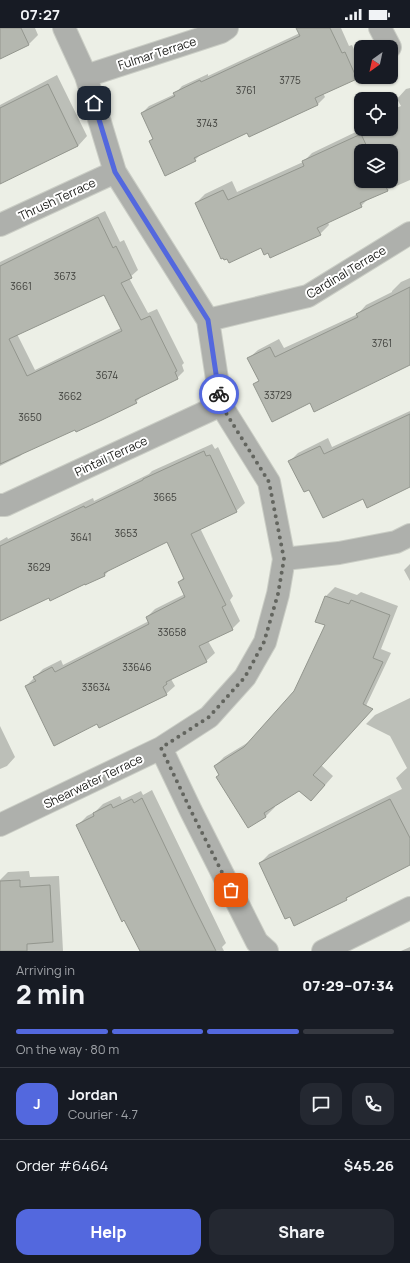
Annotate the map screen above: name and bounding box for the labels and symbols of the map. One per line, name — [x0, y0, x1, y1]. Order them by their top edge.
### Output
street label: Fulmar Terrace — [116, 32, 198, 74]
north arrow — [354, 40, 398, 84]
house number: 3775 — [279, 73, 301, 87]
house number: 3761 — [236, 83, 256, 97]
pin — [77, 86, 111, 120]
house number: 3743 — [196, 116, 218, 130]
street label: Thrush Terrace — [16, 174, 98, 224]
street label: Cardinal Terrace — [303, 242, 389, 302]
house number: 3673 — [54, 269, 76, 283]
house number: 3661 — [10, 279, 32, 293]
house number: 3761 — [372, 336, 392, 350]
house number: 3674 — [96, 368, 118, 382]
courier — [199, 374, 239, 414]
house number: 33729 — [264, 388, 292, 402]
house number: 3662 — [58, 389, 82, 403]
house number: 3650 — [18, 410, 42, 424]
street label: Pintail Terrace — [72, 432, 150, 480]
house number: 3665 — [153, 490, 177, 504]
house number: 3653 — [114, 526, 138, 540]
house number: 3641 — [70, 530, 92, 544]
house number: 3629 — [27, 560, 51, 574]
house number: 33658 — [158, 625, 187, 639]
house number: 33646 — [122, 660, 152, 674]
house number: 33634 — [82, 680, 110, 694]
street label: Shearwater Terrace — [41, 750, 145, 812]
pin — [214, 873, 248, 907]

